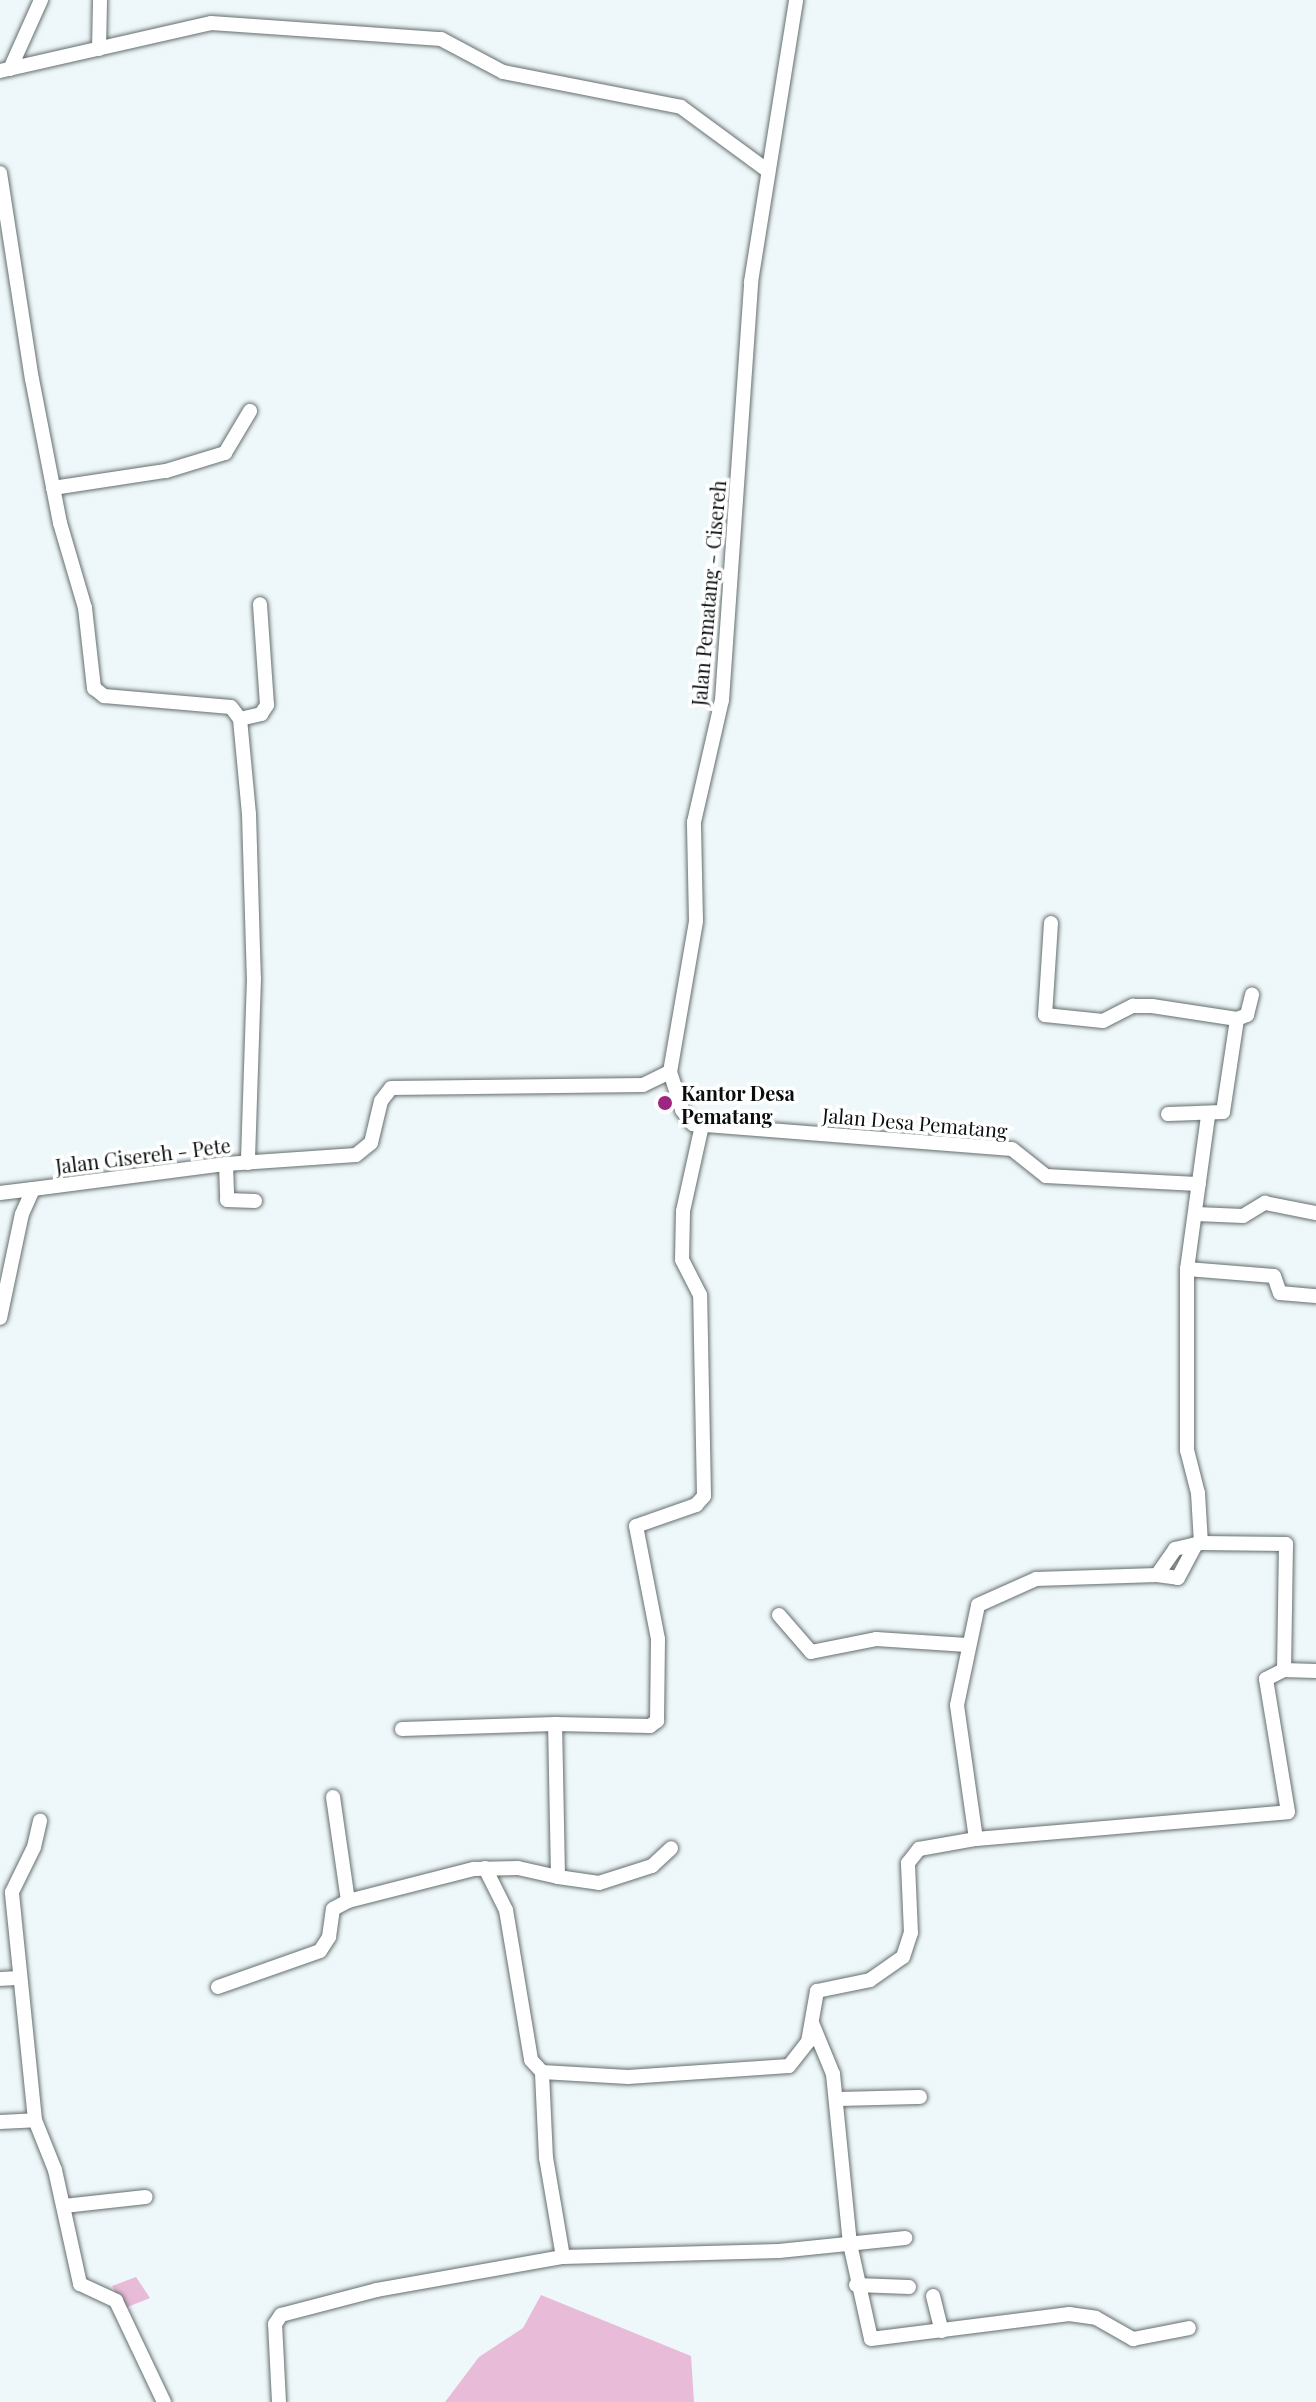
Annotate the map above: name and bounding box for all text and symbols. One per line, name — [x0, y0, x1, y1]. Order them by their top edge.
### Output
street label: Jalan Pematang - Cisereh — [686, 479, 730, 707]
place label: Kantor Desa Pematang — [681, 1080, 795, 1127]
marker: Kantor Desa Pematang — [656, 1094, 674, 1112]
street label: Jalan Desa Pematang — [821, 1102, 1009, 1142]
street label: Jalan Cisereh - Pete — [54, 1132, 232, 1178]

